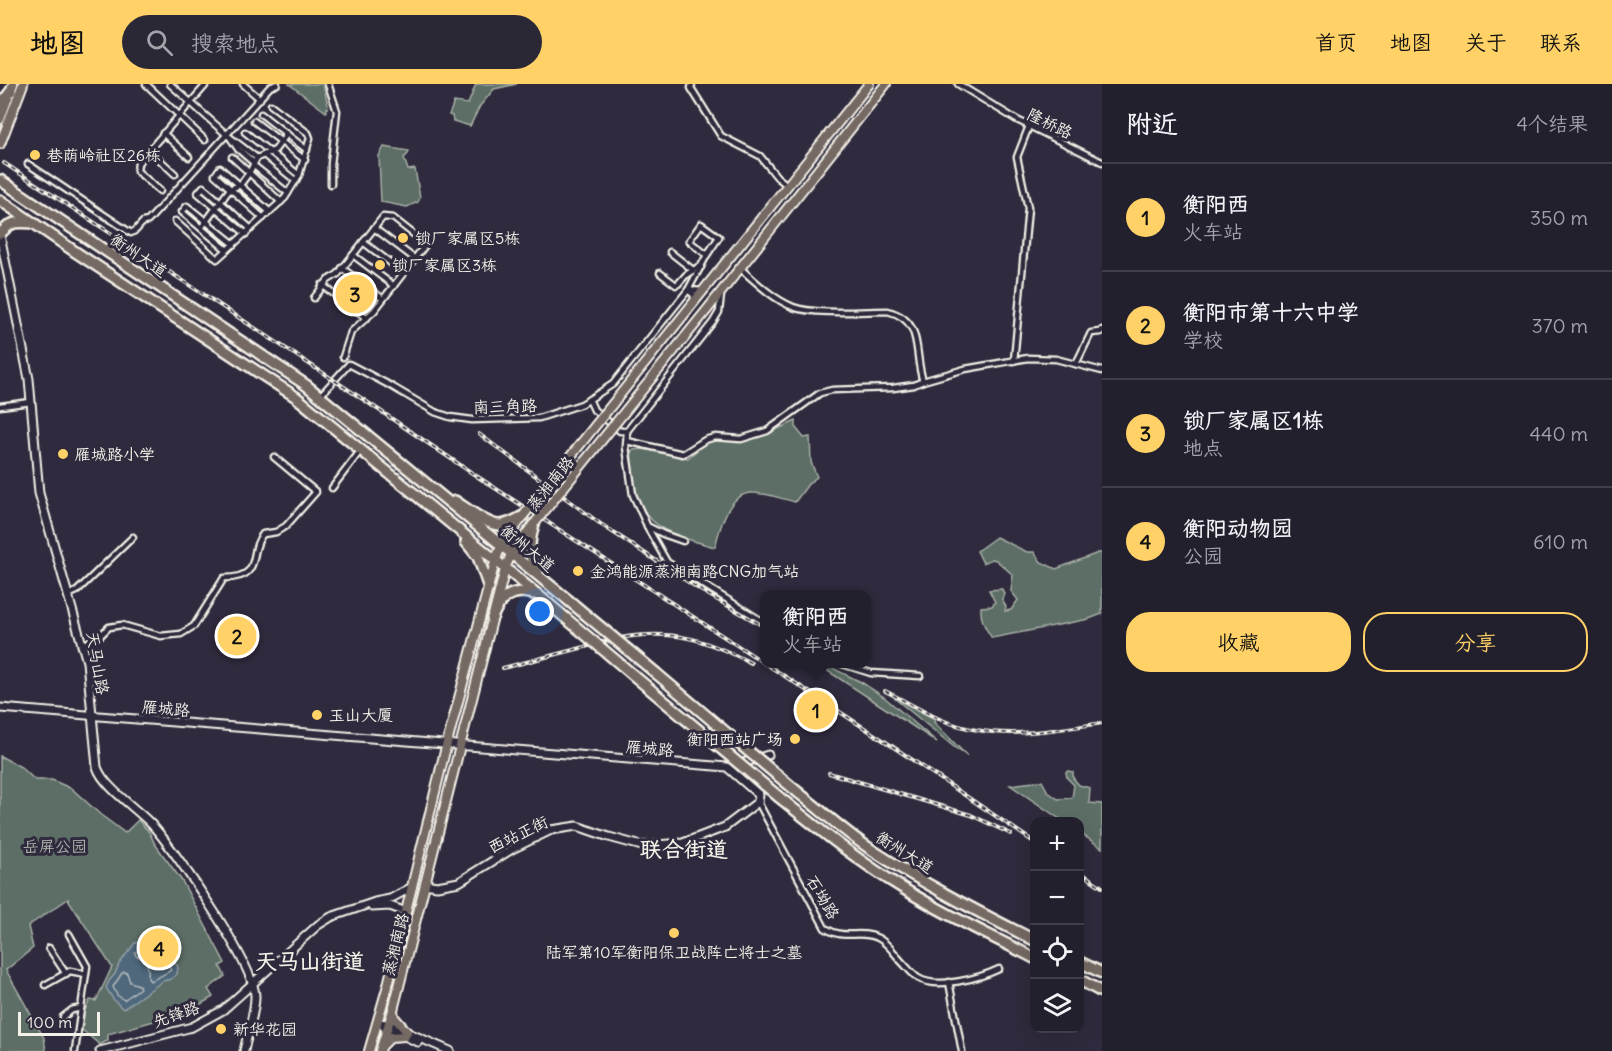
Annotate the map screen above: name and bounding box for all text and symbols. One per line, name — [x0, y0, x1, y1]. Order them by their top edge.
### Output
search box — [122, 15, 542, 69]
text: 地图 — [30, 25, 86, 61]
icon: search — [143, 26, 176, 59]
text: 搜索地点 — [191, 29, 279, 57]
text: 首页 — [1315, 29, 1357, 56]
text: 地图 — [1390, 29, 1432, 56]
text: 关于 — [1465, 29, 1507, 56]
text: 联系 — [1540, 29, 1582, 56]
street label: 隆桥路 — [1024, 103, 1076, 143]
text: 附近 — [1126, 107, 1178, 140]
text: 4个结果 — [1516, 111, 1588, 136]
place label: 巷荫岭社区26栋 — [47, 145, 161, 165]
marker: 巷荫岭社区26栋 — [28, 148, 42, 162]
text: 衡阳西 — [1183, 190, 1249, 218]
text: 1 — [1142, 205, 1149, 230]
text: 350 m — [1530, 205, 1588, 230]
text: 火车站 — [1183, 219, 1243, 244]
place label: 锁厂家属区5栋 — [415, 228, 520, 248]
street label: 衡州大道 — [107, 229, 171, 281]
marker: 锁厂家属区5栋 — [396, 231, 410, 245]
place label: 锁厂家属区3栋 — [392, 255, 497, 275]
marker: 锁厂家属区3栋 — [373, 258, 387, 272]
pin: 3 — [336, 272, 374, 316]
text: 衡阳市第十六中学 — [1183, 298, 1359, 326]
text: 2 — [1140, 313, 1151, 338]
text: 370 m — [1531, 313, 1588, 338]
text: 学校 — [1183, 327, 1223, 352]
street label: 南三角路 — [473, 395, 537, 417]
text: 锁厂家属区1栋 — [1183, 406, 1324, 434]
text: 3 — [1140, 421, 1151, 446]
text: 440 m — [1529, 421, 1588, 446]
text: 地点 — [1183, 435, 1223, 460]
place label: 雁城路小学 — [75, 444, 155, 464]
marker: 雁城路小学 — [56, 447, 70, 461]
street label: 蒸湘南路 — [522, 452, 578, 514]
text: 衡阳动物园 — [1183, 514, 1293, 542]
street label: 衡州大道 — [497, 520, 559, 576]
text: 4 — [1140, 529, 1151, 554]
text: 610 m — [1533, 529, 1588, 554]
text: 公园 — [1183, 543, 1223, 568]
place label: 金鸿能源蒸湘南路CNG加气站 — [590, 561, 799, 581]
marker: 金鸿能源蒸湘南路CNG加气站 — [571, 564, 585, 578]
popup — [760, 590, 871, 668]
your location — [525, 597, 554, 626]
text: 衡阳西 — [782, 602, 849, 630]
button: 收藏 — [1126, 612, 1351, 672]
button: 分享 — [1363, 612, 1588, 672]
pin: 2 — [218, 614, 256, 658]
street label: 天马山路 — [83, 630, 113, 696]
text: 火车站 — [782, 631, 842, 656]
pin: 1 — [796, 688, 836, 732]
street label: 雁城路 — [141, 696, 191, 720]
place label: 玉山大厦 — [329, 705, 393, 725]
marker: 玉山大厦 — [310, 708, 324, 722]
place label: 衡阳西站广场 — [687, 729, 783, 749]
marker: 衡阳西站广场 — [788, 732, 802, 746]
street label: 雁城路 — [625, 736, 675, 760]
street label: 西站正街 — [485, 811, 551, 857]
map controls — [1030, 817, 1084, 1033]
button: + — [1030, 817, 1084, 871]
street label: 衡州大道 — [873, 827, 937, 877]
district label: 联合街道 — [640, 835, 728, 863]
park label: 岳屏公园 — [23, 836, 87, 856]
street label: 石坳路 — [802, 871, 844, 923]
button: − — [1030, 871, 1084, 925]
street label: 蒸湘南路 — [378, 911, 412, 977]
button: locate — [1030, 925, 1084, 979]
pin: 4 — [140, 926, 178, 970]
marker: 陆军第10军衡阳保卫战阵亡将士之墓 — [667, 926, 681, 940]
place label: 陆军第10军衡阳保卫战阵亡将士之墓 — [546, 942, 802, 962]
district label: 天马山街道 — [255, 947, 365, 975]
button: layers — [1030, 979, 1084, 1033]
street label: 先锋路 — [150, 997, 202, 1031]
scale bar — [18, 1009, 100, 1036]
text: 100 m — [27, 1012, 72, 1032]
place label: 新华花园 — [233, 1019, 297, 1039]
marker: 新华花园 — [214, 1022, 228, 1036]

